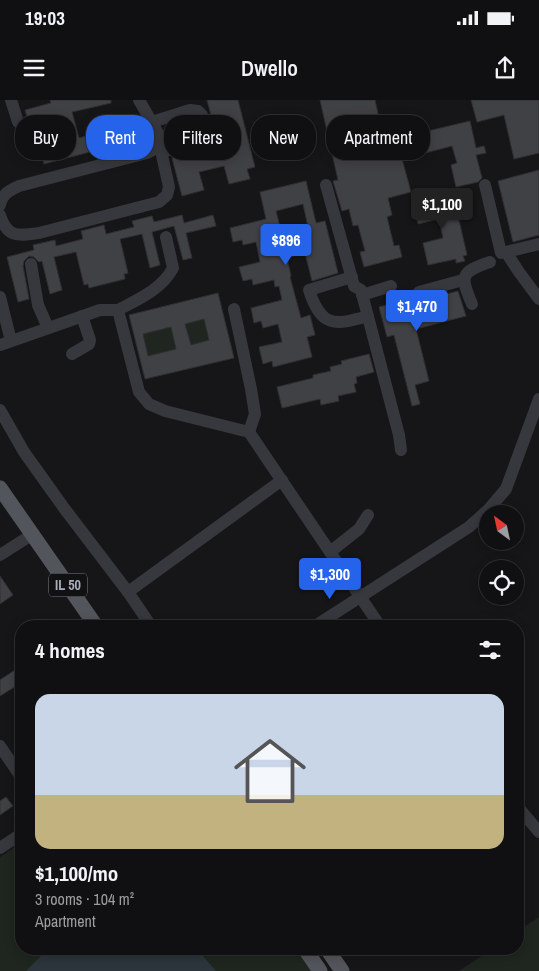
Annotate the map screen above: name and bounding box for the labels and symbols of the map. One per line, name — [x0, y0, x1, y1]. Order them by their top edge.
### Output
pin: $1,100 — [401, 188, 483, 230]
pin: $896 — [256, 224, 316, 266]
pin: $1,470 — [376, 290, 458, 332]
north arrow — [479, 505, 524, 550]
pin: $1,300 — [289, 558, 371, 600]
road number: IL 50 — [49, 574, 87, 596]

